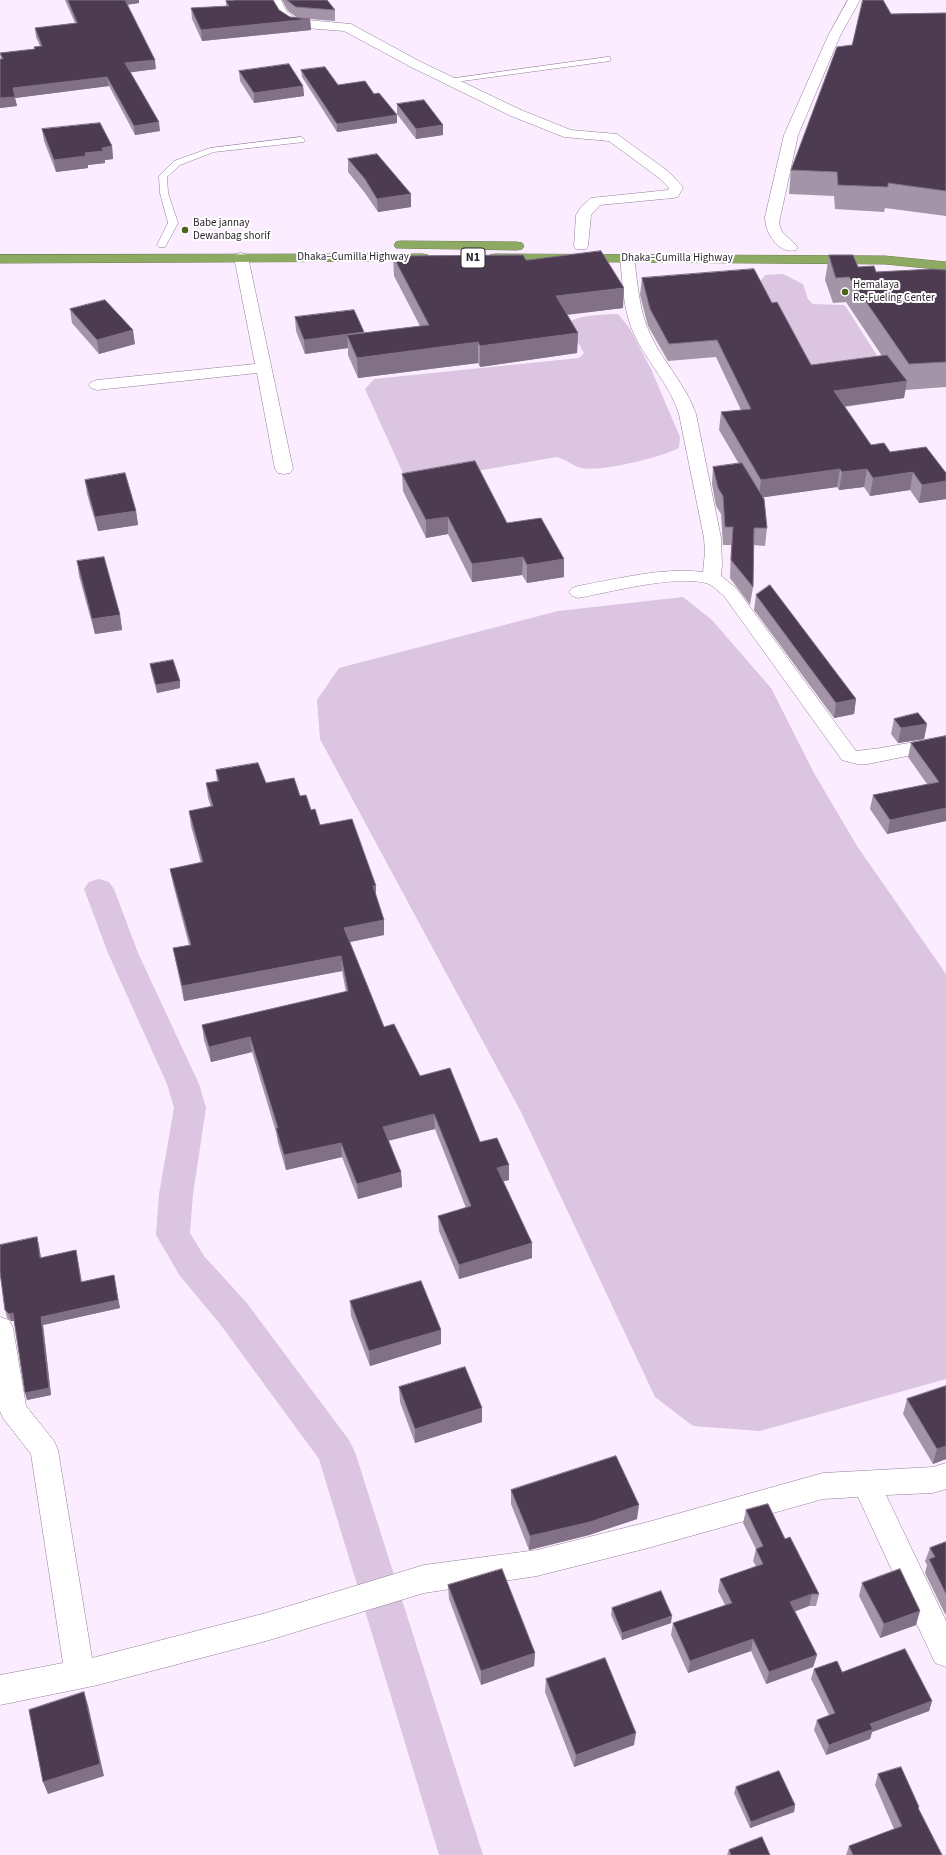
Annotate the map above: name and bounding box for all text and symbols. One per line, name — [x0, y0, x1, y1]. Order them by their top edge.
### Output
place label: Babe jannay Dewanbag shorif — [193, 217, 270, 243]
marker: Babe jannay Dewanbag shorif — [180, 225, 190, 235]
road number: N1 — [461, 248, 485, 268]
street label: Dhaka–Cumilla Highway — [297, 251, 409, 265]
street label: Dhaka–Cumilla Highway — [621, 252, 733, 266]
place label: Hemalaya Re-Fueling Center — [853, 279, 935, 305]
marker: Hemalaya Re-Fueling Center — [840, 287, 850, 297]

